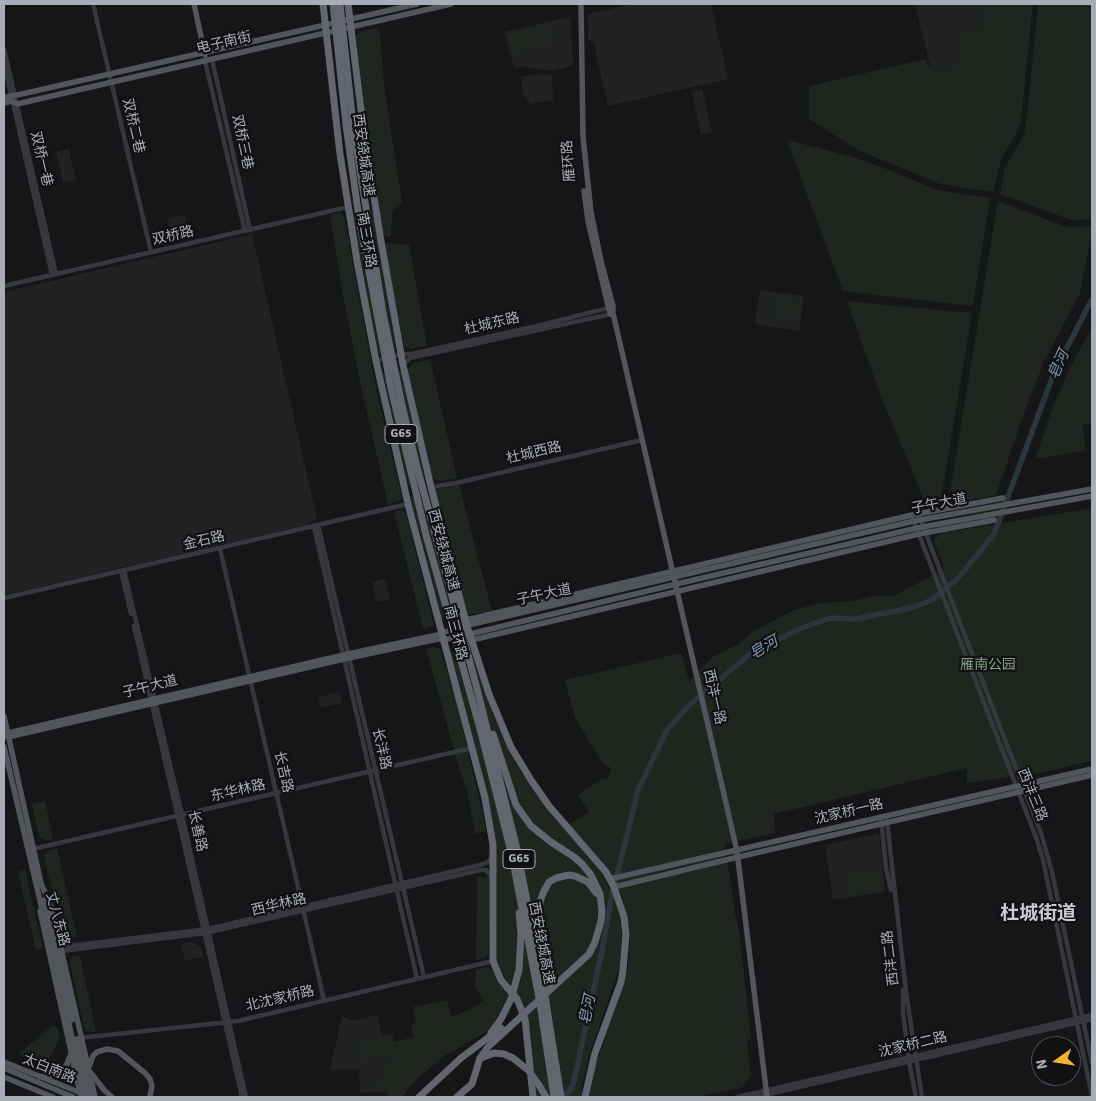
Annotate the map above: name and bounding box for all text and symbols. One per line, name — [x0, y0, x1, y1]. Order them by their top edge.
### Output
street label: 电子南街 — [195, 29, 253, 57]
street label: 双桥二巷 — [119, 97, 147, 155]
street label: 西安绕城高速 — [349, 112, 377, 198]
street label: 双桥三巷 — [228, 113, 256, 171]
street label: 双桥一巷 — [27, 130, 55, 188]
street label: 雁环路 — [559, 139, 579, 183]
street label: 南三环路 — [353, 211, 379, 269]
street label: 双桥路 — [151, 223, 195, 249]
street label: 杜城东路 — [463, 310, 521, 338]
water label: 皂河 — [1045, 348, 1073, 382]
road number: G65 — [385, 424, 417, 444]
street label: 杜城西路 — [505, 439, 563, 467]
street label: 子午大道 — [910, 490, 968, 518]
street label: 西安绕城高速 — [424, 507, 462, 593]
street label: 金石路 — [182, 528, 226, 554]
street label: 子午大道 — [515, 581, 573, 609]
street label: 南三环路 — [440, 604, 470, 662]
water label: 皂河 — [747, 633, 781, 663]
park label: 雁南公园 — [960, 657, 1016, 673]
street label: 西沣一路 — [700, 668, 728, 726]
street label: 子午大道 — [121, 672, 179, 702]
street label: 长沣路 — [368, 727, 394, 771]
street label: 长吉路 — [270, 750, 296, 794]
street label: 西沣三路 — [1014, 766, 1050, 824]
street label: 东华林路 — [209, 777, 267, 805]
street label: 沈家桥一路 — [813, 796, 885, 828]
street label: 长善路 — [184, 809, 210, 853]
road number: G65 — [503, 850, 535, 869]
street label: 丈八东路 — [42, 890, 72, 948]
street label: 西华林路 — [250, 891, 308, 919]
street label: 西安绕城高速 — [525, 900, 557, 986]
district label: 杜城街道 — [1000, 903, 1076, 925]
street label: 西沣二路 — [879, 929, 903, 987]
street label: 北沈家桥路 — [244, 983, 316, 1015]
water label: 皂河 — [576, 993, 600, 1027]
street label: 沈家桥二路 — [877, 1029, 949, 1061]
north arrow — [1031, 1036, 1081, 1086]
street label: 太白南路 — [20, 1051, 78, 1087]
text: N — [1032, 1058, 1051, 1071]

